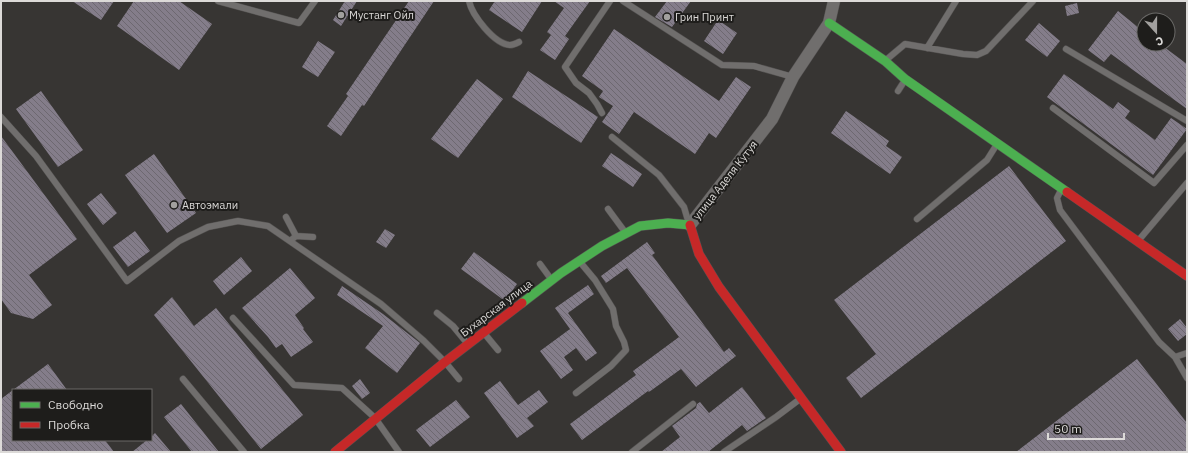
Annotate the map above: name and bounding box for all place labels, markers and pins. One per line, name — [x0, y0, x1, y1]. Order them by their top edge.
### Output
place label: Мустанг Ойл — [349, 8, 414, 22]
marker: Мустанг Ойл — [336, 10, 346, 20]
place label: Грин Принт — [675, 10, 734, 24]
marker: Грин Принт — [662, 12, 672, 22]
place label: Автоэмали — [182, 198, 238, 212]
marker: Автоэмали — [169, 200, 179, 210]

